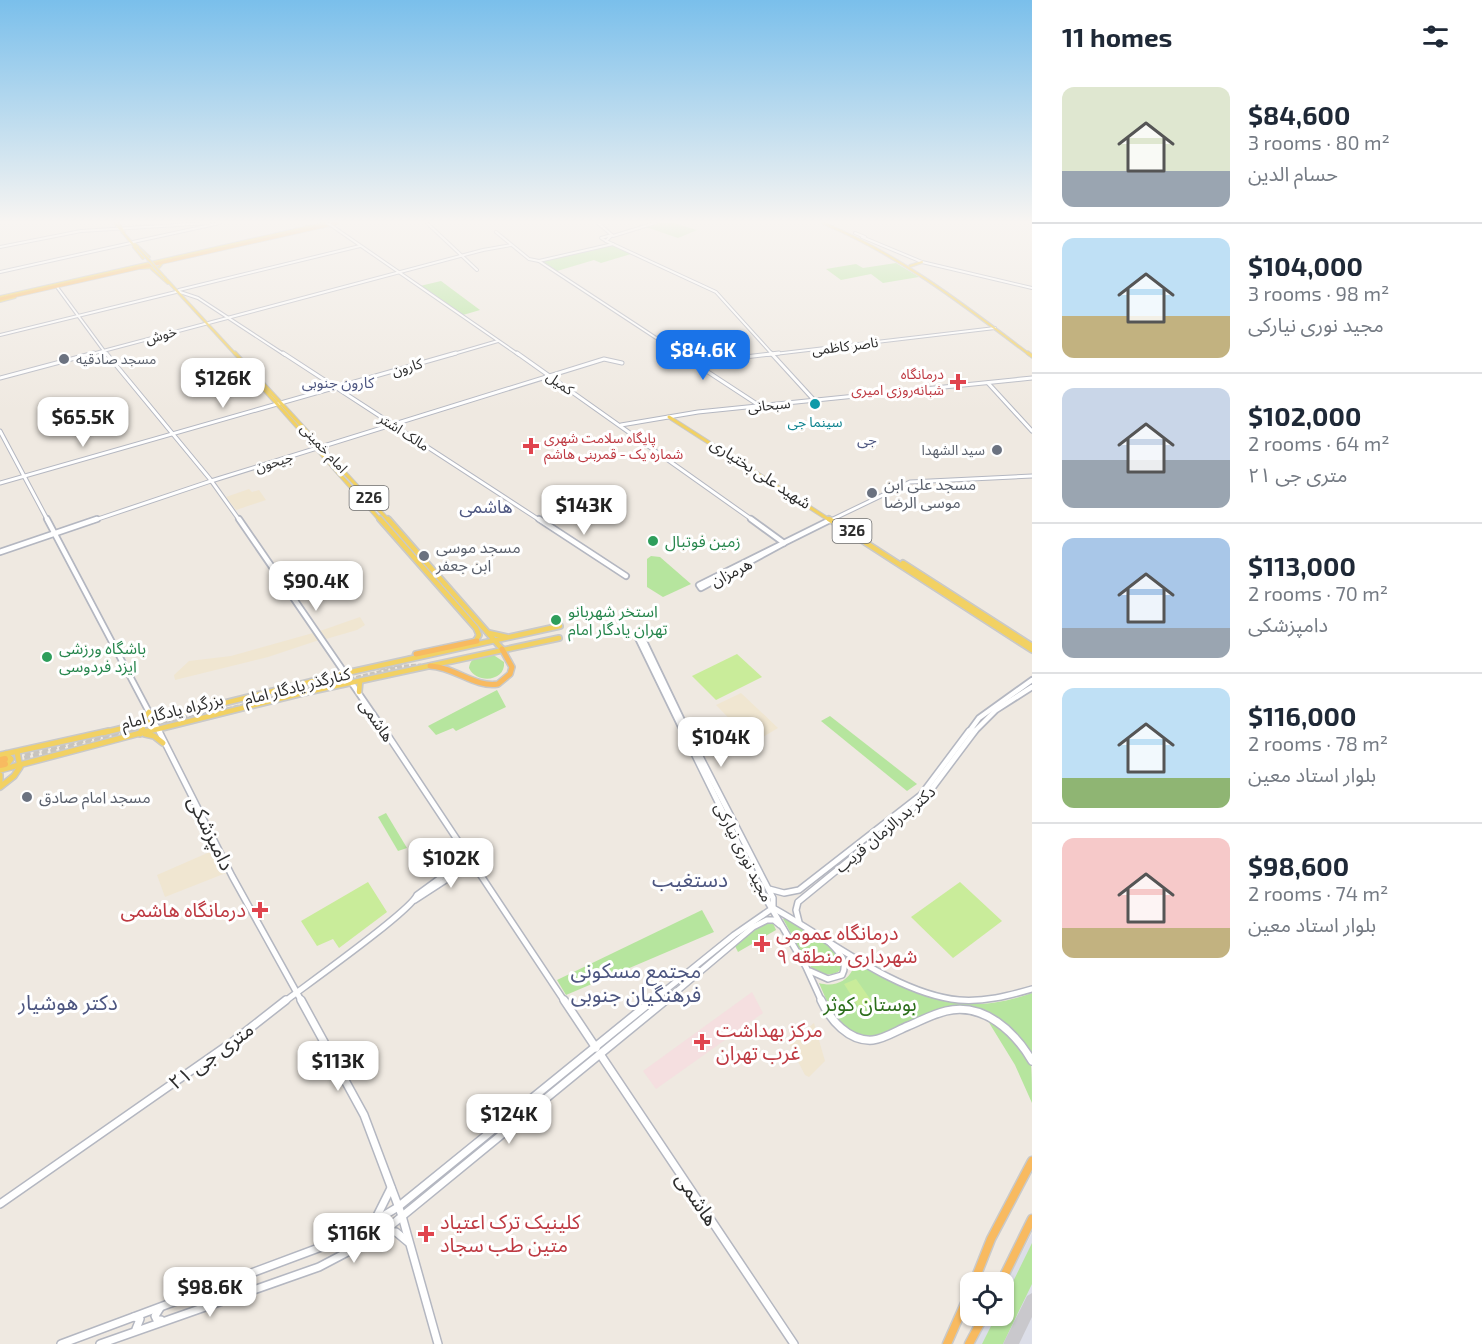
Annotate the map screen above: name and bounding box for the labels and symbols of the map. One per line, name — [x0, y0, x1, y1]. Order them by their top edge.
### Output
street label: خوش — [143, 322, 179, 348]
pin: $84.6K — [654, 330, 752, 381]
street label: ناصر کاظمی — [811, 333, 880, 359]
place label: مسجد صادقیه — [76, 350, 156, 367]
marker: مسجد صادقیه — [57, 352, 71, 366]
street label: کارون — [390, 354, 425, 380]
pin: $126K — [181, 358, 265, 409]
place label: درمانگاه شبانه‌روزی امیری — [851, 365, 944, 399]
street label: کمیل — [543, 367, 577, 399]
district label: کارون جنوبی — [302, 373, 375, 392]
marker: درمانگاه شبانه‌روزی امیری — [949, 373, 967, 391]
street label: سبحانی — [747, 394, 791, 416]
pin: $65.5K — [34, 397, 132, 448]
marker: سینما جی — [808, 397, 822, 411]
street label: مالک اشتر — [374, 408, 433, 455]
place label: سینما جی — [788, 413, 842, 431]
street label: امام خمینی — [295, 419, 351, 478]
place label: پایگاه سلامت شهری شماره یک - قمربنی هاشم — [544, 429, 683, 465]
district label: جی — [857, 430, 877, 449]
street label: شهید علی بختیاری — [707, 433, 815, 513]
marker: پایگاه سلامت شهری شماره یک - قمربنی هاشم — [522, 437, 540, 455]
place label: سید الشهدا — [921, 441, 985, 459]
marker: سید الشهدا — [990, 443, 1004, 457]
street label: جیحون — [253, 448, 295, 476]
place label: مسجد علی ابن موسی الرضا — [884, 474, 976, 512]
pin: $143K — [542, 485, 626, 536]
road number: 226 — [350, 486, 388, 510]
marker: مسجد علی ابن موسی الرضا — [865, 486, 879, 500]
district label: هاشمی — [459, 495, 513, 518]
road number: 326 — [832, 519, 872, 543]
place label: زمین فوتبال — [665, 531, 741, 552]
marker: زمین فوتبال — [646, 534, 660, 548]
place label: مسجد موسی ابن جعفر — [435, 537, 521, 575]
marker: مسجد موسی ابن جعفر — [417, 549, 431, 563]
street label: هرمزان — [707, 553, 755, 591]
pin: $90.4K — [267, 561, 365, 612]
place label: استخر شهربانو تهران یادگار امام — [568, 601, 668, 642]
marker: استخر شهربانو تهران یادگار امام — [549, 613, 563, 627]
place label: باشگاه ورزشی ایزد فردوسی — [59, 638, 146, 676]
marker: باشگاه ورزشی ایزد فردوسی — [40, 650, 54, 664]
street label: کنارگذر یادگار امام — [242, 663, 353, 712]
street label: بزرگراه یادگار امام — [119, 689, 226, 736]
street label: هاشمی — [355, 695, 399, 745]
pin: $104K — [679, 717, 763, 768]
street label: دکتر بدرالزمان قریب — [831, 781, 939, 877]
place label: مسجد امام صادق — [39, 787, 151, 810]
marker: مسجد امام صادق — [20, 790, 34, 804]
street label: دامپزشکی — [182, 791, 240, 875]
street label: مجید نوری نیارکی — [710, 799, 778, 905]
pin: $102K — [409, 838, 493, 889]
district label: دستغیب — [652, 866, 728, 891]
place label: درمانگاه هاشمی — [120, 897, 246, 922]
marker: درمانگاه هاشمی — [251, 901, 269, 919]
place label: درمانگاه عمومی شهرداری منطقه ۹ — [776, 920, 918, 968]
marker: درمانگاه عمومی شهرداری منطقه ۹ — [753, 935, 771, 953]
district label: مجتمع مسکونی فرهنگیان جنوبی — [571, 957, 701, 1007]
district label: دکتر هوشیار — [17, 989, 118, 1015]
park label: بوستان کوثر — [822, 991, 917, 1016]
street label: ۲۱ متری جی — [163, 1016, 258, 1095]
place label: مرکز بهداشت غرب تهران — [716, 1017, 823, 1065]
marker: مرکز بهداشت غرب تهران — [693, 1033, 711, 1051]
pin: $113K — [296, 1041, 380, 1092]
pin: $124K — [467, 1094, 551, 1145]
street label: هاشمی — [670, 1167, 724, 1230]
place label: کلینیک ترک اعتیاد متین طب سجاد — [440, 1209, 581, 1257]
pin: $116K — [312, 1213, 396, 1264]
marker: کلینیک ترک اعتیاد متین طب سجاد — [417, 1225, 435, 1243]
pin: $98.6K — [161, 1267, 259, 1318]

